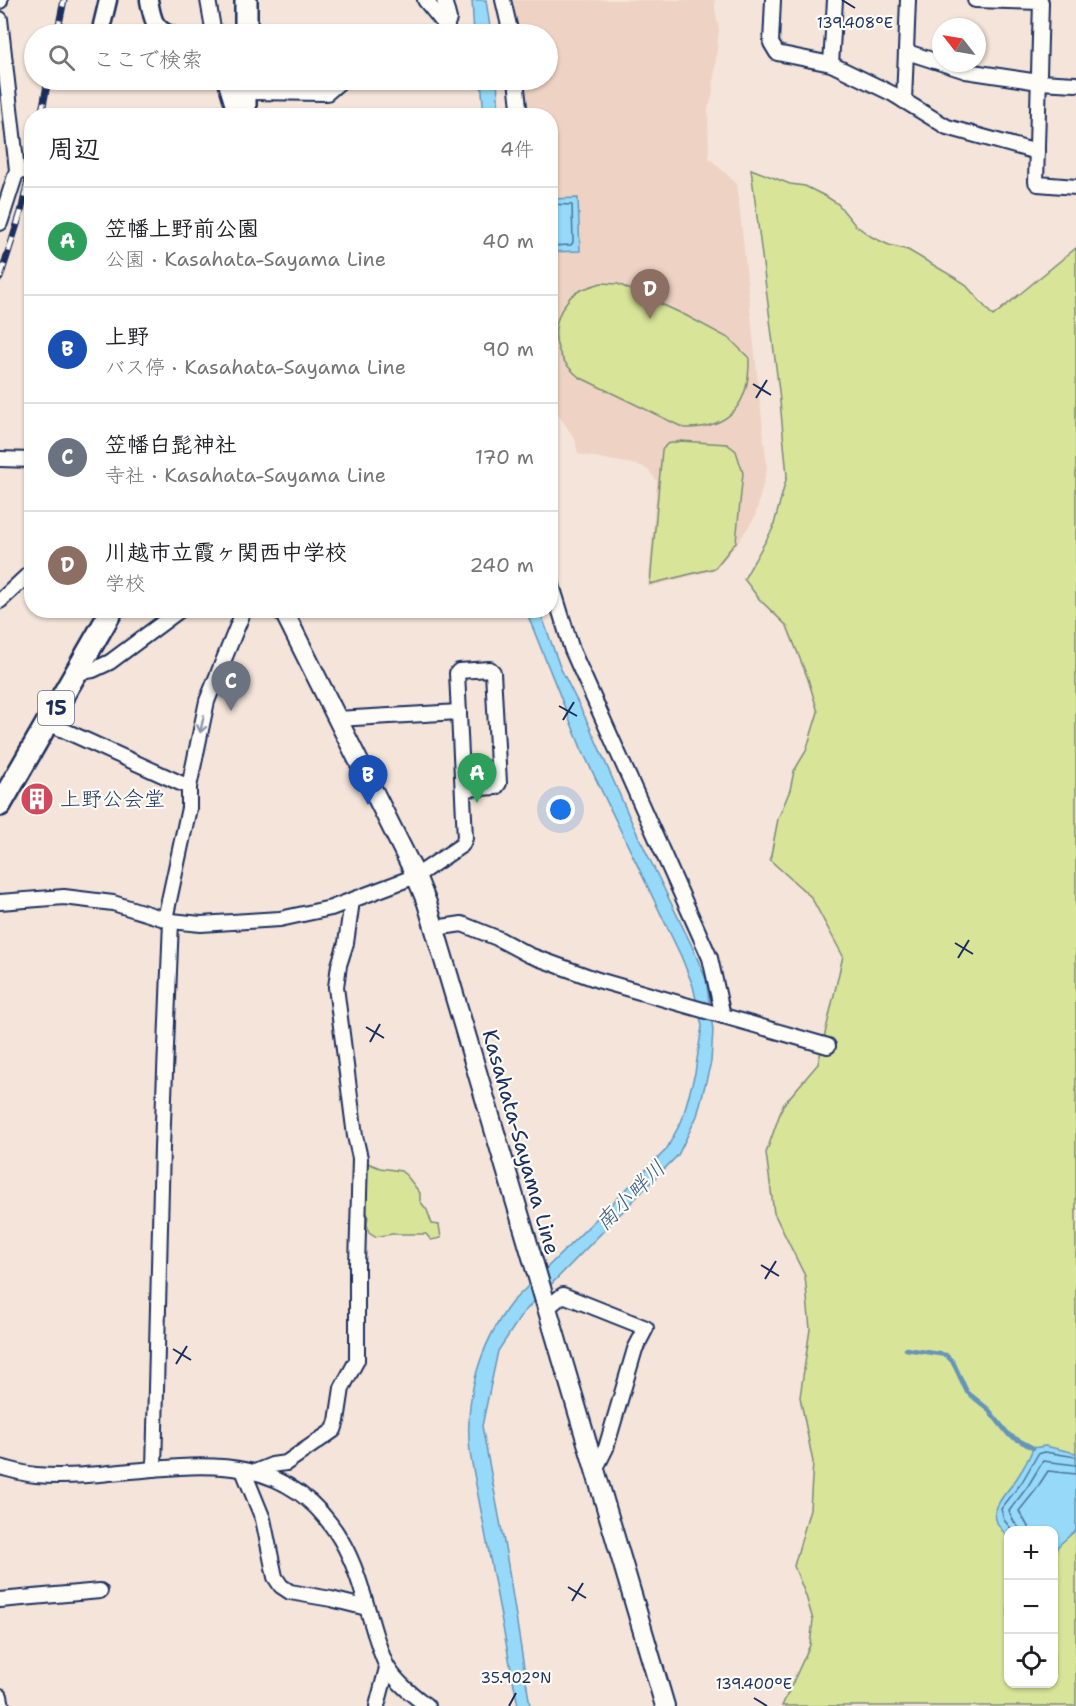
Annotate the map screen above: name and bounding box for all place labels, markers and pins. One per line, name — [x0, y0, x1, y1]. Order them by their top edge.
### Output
pin: D — [630, 270, 670, 319]
pin: C — [212, 662, 250, 711]
pin: A — [458, 754, 496, 803]
pin: B — [348, 756, 388, 805]
building icon: 上野公会堂 — [19, 781, 55, 817]
place label: 上野公会堂 — [60, 785, 165, 813]

